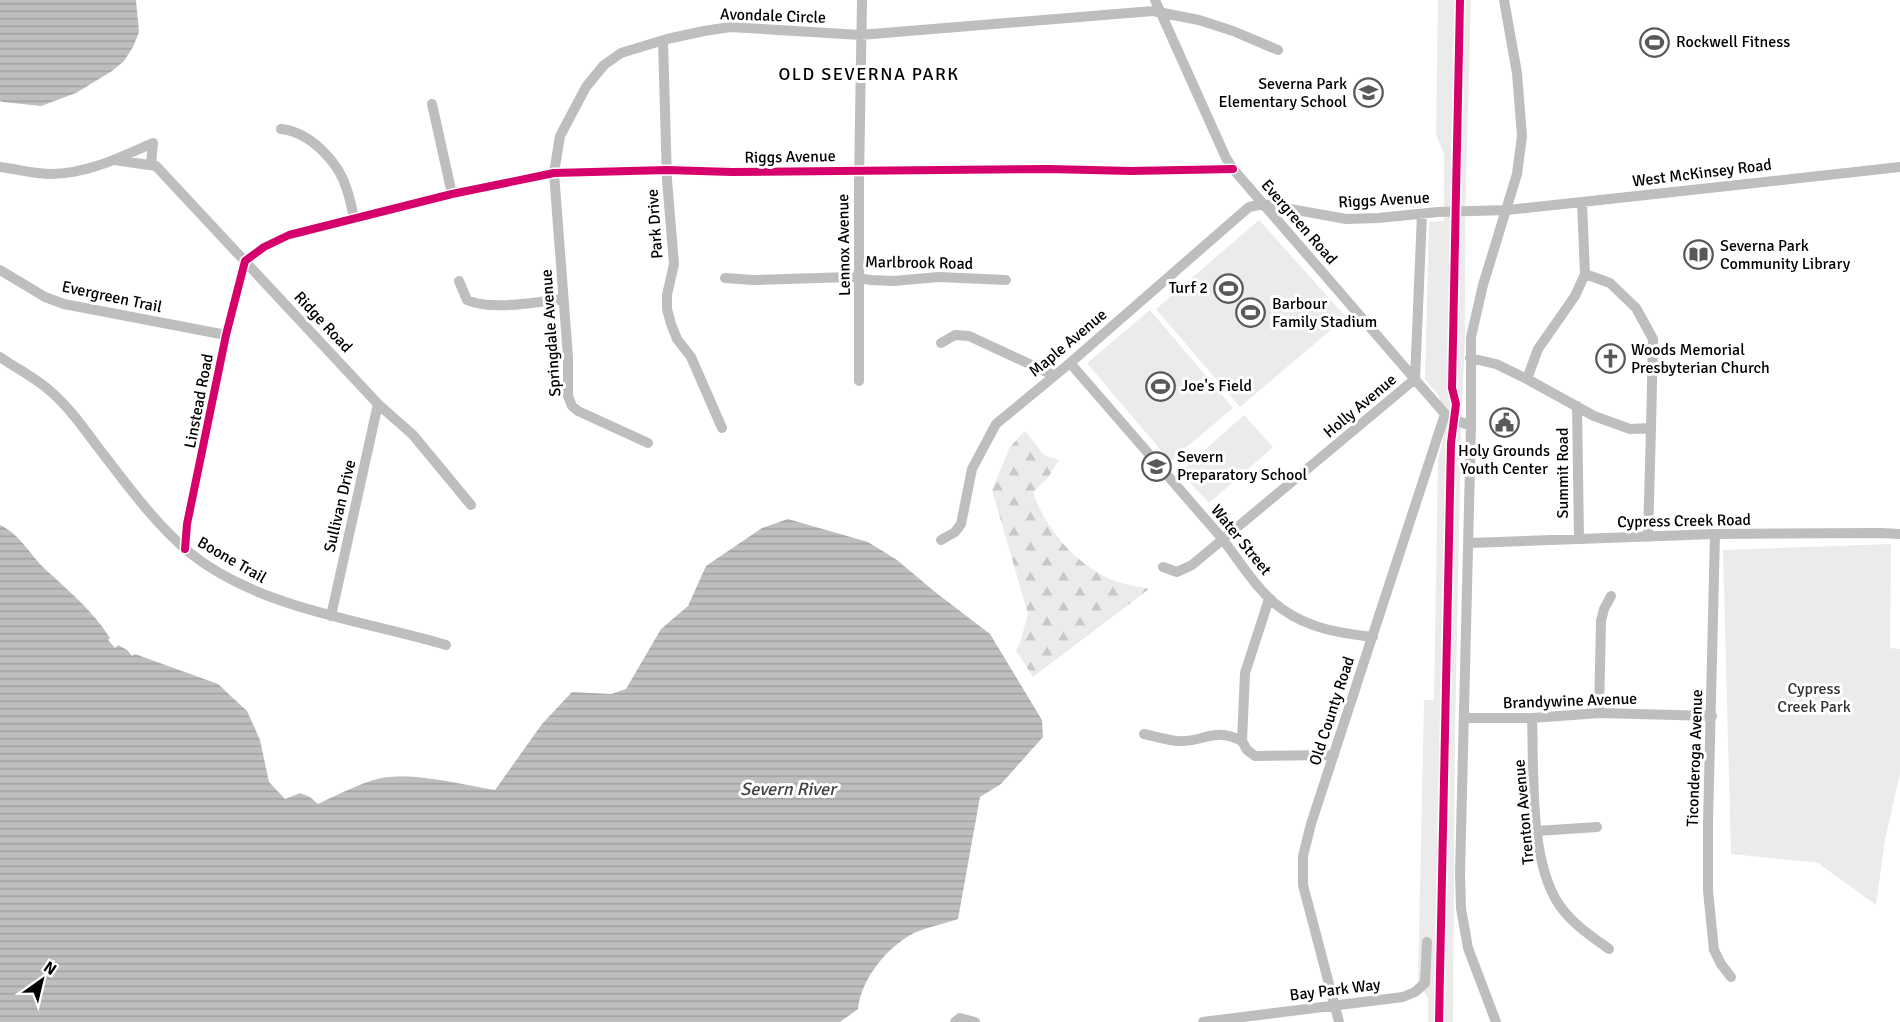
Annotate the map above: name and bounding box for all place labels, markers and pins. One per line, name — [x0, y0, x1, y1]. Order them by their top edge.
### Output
sports icon: Rockwell Fitness — [1639, 26, 1671, 58]
place label: Rockwell Fitness — [1676, 32, 1790, 52]
place label: Severna Park Elementary School — [1218, 74, 1347, 112]
school or university icon: Severna Park Elementary School — [1352, 77, 1384, 109]
place label: Severna Park Community Library — [1720, 236, 1851, 274]
library icon: Severna Park Community Library — [1683, 239, 1715, 271]
sports icon: Turf 2 — [1213, 272, 1245, 304]
place label: Turf 2 — [1169, 278, 1208, 298]
place label: Barbour Family Stadium — [1272, 294, 1377, 332]
sports icon: Barbour Family Stadium — [1235, 297, 1267, 329]
place label: Woods Memorial Presbyterian Church — [1631, 340, 1770, 378]
church icon: Woods Memorial Presbyterian Church — [1594, 343, 1626, 375]
sports icon: Joe's Field — [1144, 370, 1176, 402]
place label: Joe's Field — [1181, 376, 1252, 396]
public building icon: Holy Grounds Youth Center — [1488, 407, 1520, 439]
place label: Holy Grounds Youth Center — [1458, 441, 1550, 479]
place label: Severn Preparatory School — [1177, 447, 1308, 485]
school or university icon: Severn Preparatory School — [1140, 450, 1172, 482]

